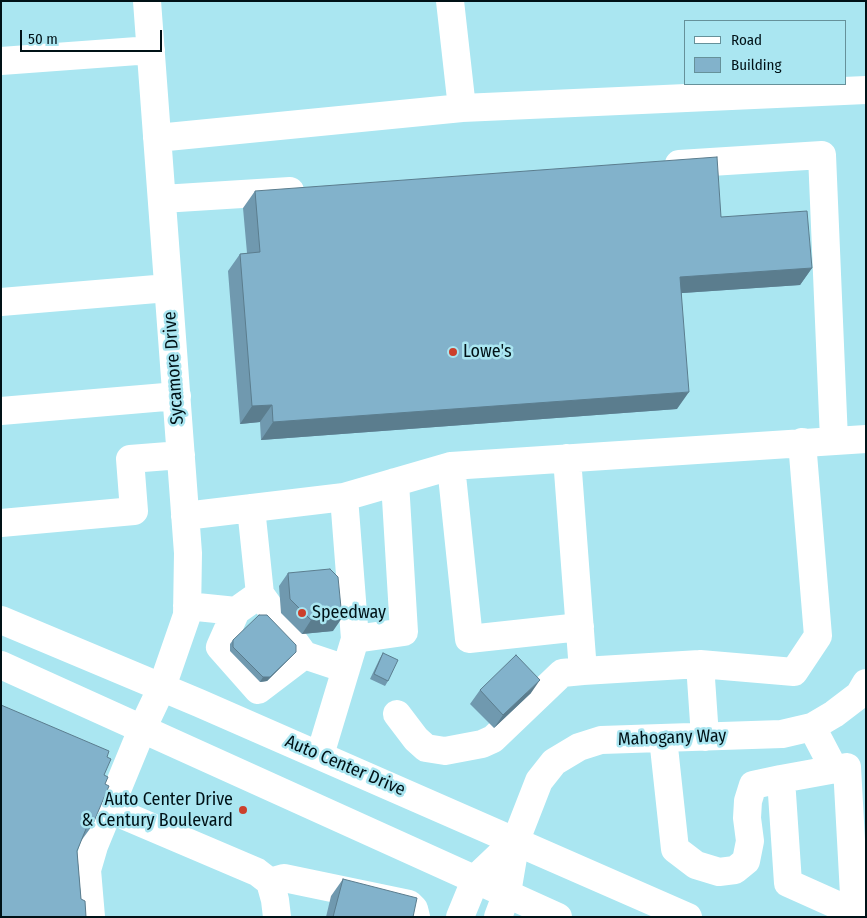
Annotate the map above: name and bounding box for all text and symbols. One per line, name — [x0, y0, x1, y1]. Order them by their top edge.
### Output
scale bar — [22, 20, 165, 52]
legend — [684, 20, 847, 85]
text: 50 m — [28, 30, 58, 48]
text: Road — [731, 31, 762, 49]
text: Building — [731, 56, 782, 74]
street label: Sycamore Drive — [159, 311, 189, 425]
place label: Lowe's — [463, 341, 512, 363]
marker: Lowe's — [447, 346, 459, 358]
place label: Speedway — [312, 602, 386, 624]
marker: Speedway — [296, 607, 308, 619]
street label: Mahogany Way — [617, 725, 727, 751]
street label: Auto Center Drive — [282, 731, 408, 801]
place label: Auto Center Drive & Century Boulevard — [82, 789, 233, 832]
marker: Auto Center Drive & Century Boulevard — [237, 804, 249, 816]

